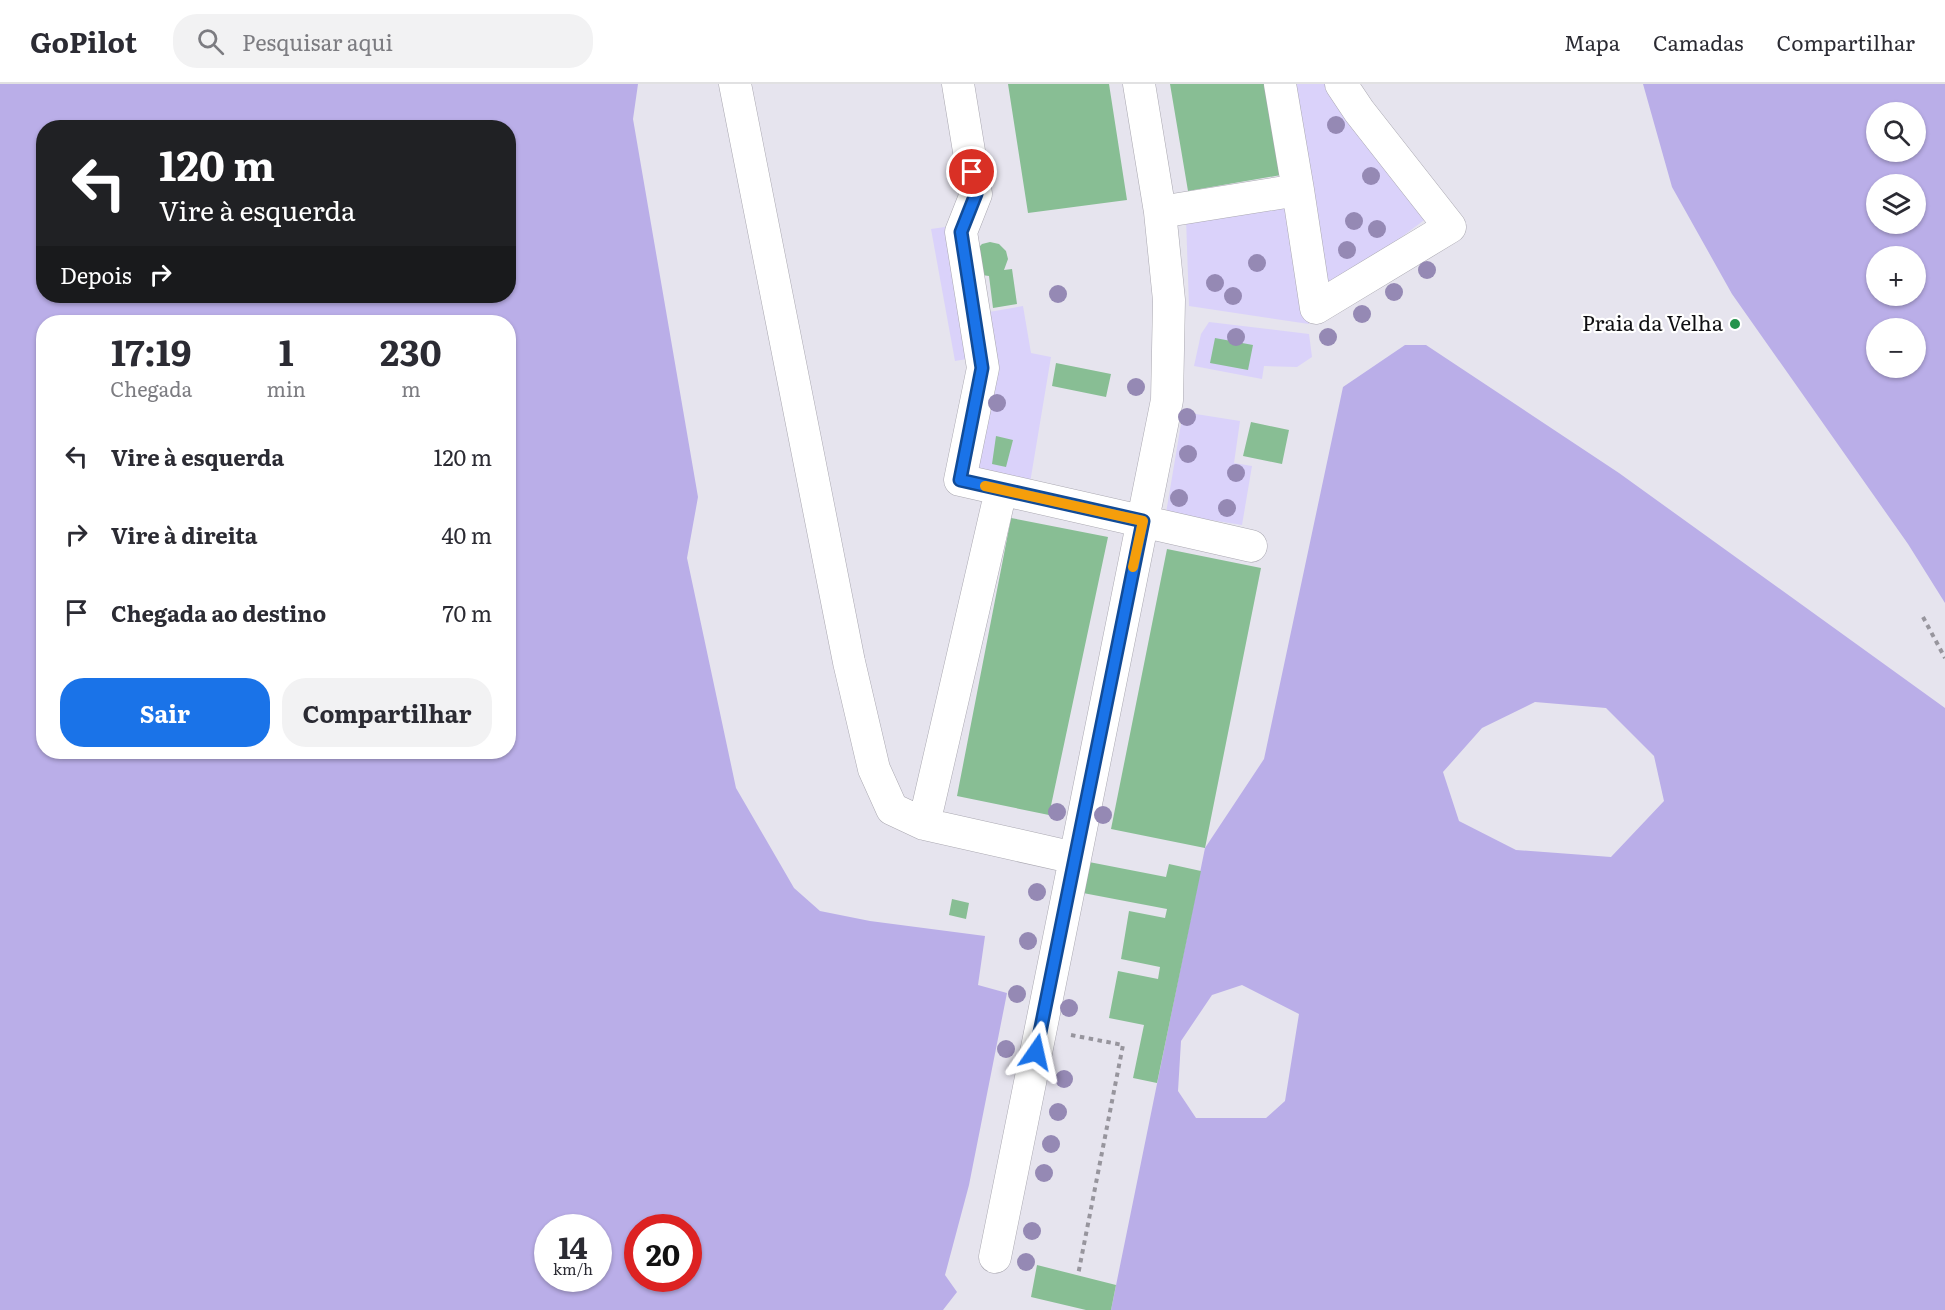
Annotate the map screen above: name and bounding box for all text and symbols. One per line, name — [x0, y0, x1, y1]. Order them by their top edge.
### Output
search box — [173, 14, 593, 68]
text: GoPilot — [30, 20, 137, 62]
icon: search — [194, 25, 227, 58]
text: Pesquisar aqui — [242, 25, 393, 58]
text: Mapa — [1564, 26, 1620, 57]
text: Camadas — [1653, 26, 1744, 57]
text: Compartilhar — [1777, 26, 1915, 57]
map controls — [1866, 102, 1926, 378]
button: search — [1866, 102, 1926, 162]
text: 120 m — [159, 132, 275, 194]
icon: left — [60, 144, 138, 222]
pin — [946, 146, 997, 197]
icon: arrive — [955, 155, 988, 188]
button: layers — [1866, 174, 1926, 234]
text: Vire à esquerda — [159, 189, 356, 229]
button: + — [1866, 246, 1926, 306]
text: Depois — [60, 258, 132, 291]
icon: right — [144, 258, 177, 291]
place label: Praia da Velha — [1582, 306, 1724, 337]
marker: Praia da Velha — [1728, 317, 1742, 331]
button: − — [1866, 318, 1926, 378]
text: 17:19 — [111, 324, 191, 377]
text: 1 — [279, 324, 294, 377]
text: 230 — [380, 324, 442, 377]
text: Chegada — [110, 373, 192, 403]
text: min — [266, 373, 306, 403]
text: m — [401, 373, 421, 403]
icon: left — [60, 440, 93, 473]
text: Vire à esquerda — [111, 440, 284, 473]
text: 120 m — [433, 440, 492, 473]
icon: right — [60, 518, 93, 551]
text: Vire à direita — [111, 518, 258, 551]
text: 40 m — [441, 518, 492, 551]
icon: arrive — [60, 596, 93, 629]
text: Chegada ao destino — [111, 596, 326, 629]
text: 70 m — [442, 596, 492, 629]
button: Sair — [60, 678, 270, 747]
button: Compartilhar — [282, 678, 492, 747]
position arrow — [1004, 1020, 1068, 1084]
speed limit sign: 20 — [624, 1214, 702, 1292]
text: 14 — [558, 1224, 588, 1268]
text: km/h — [553, 1257, 593, 1280]

